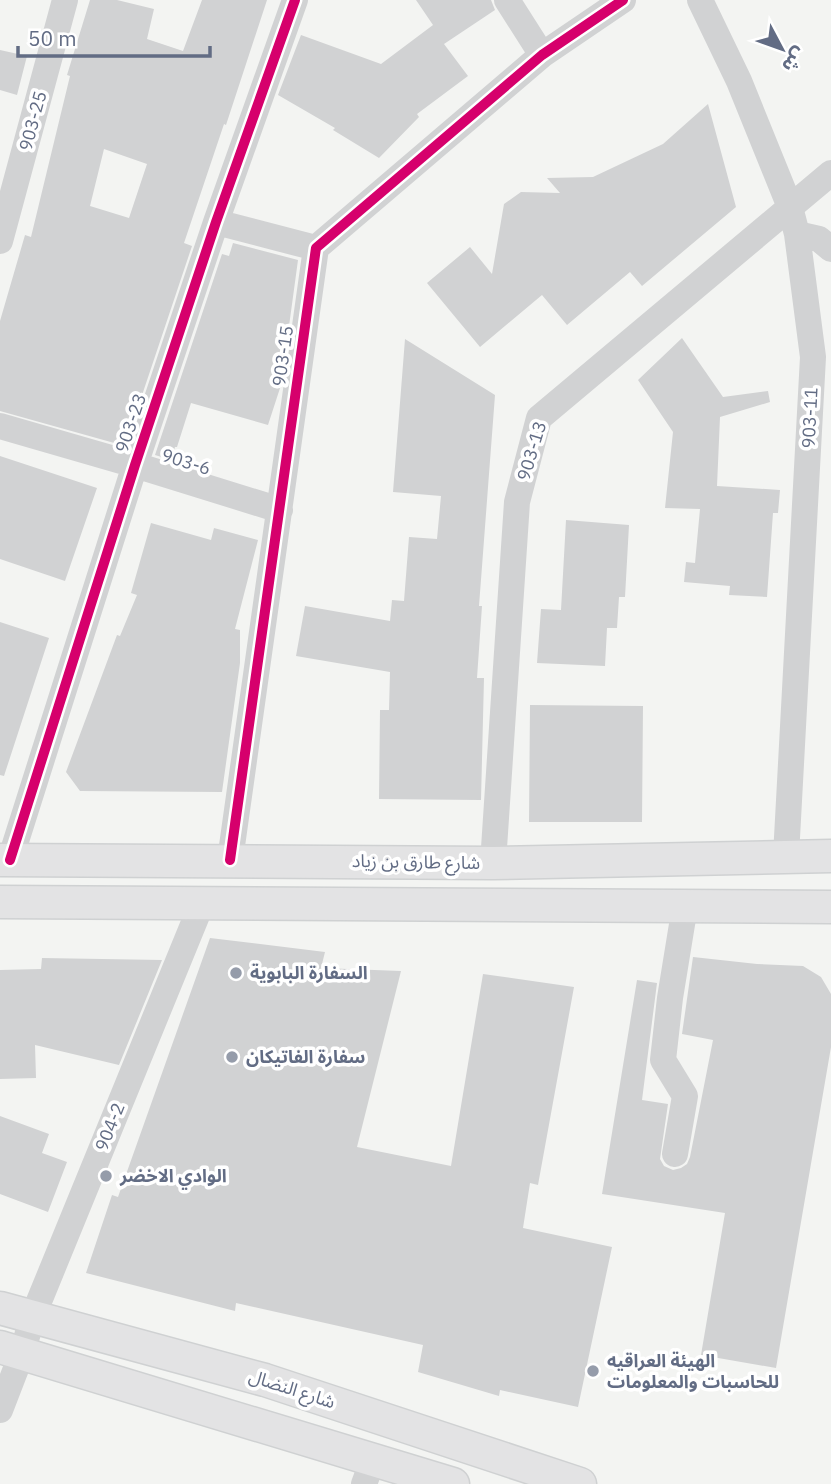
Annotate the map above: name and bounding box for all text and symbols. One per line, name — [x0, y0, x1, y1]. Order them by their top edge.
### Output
scale bar — [18, 14, 210, 58]
north arrow — [747, 14, 817, 84]
text: 50 m — [28, 24, 77, 52]
text: ش — [777, 42, 812, 78]
street label: 903-25 — [13, 88, 52, 153]
street label: 903-15 — [267, 324, 298, 388]
street label: 903-11 — [796, 387, 823, 449]
street label: 903-23 — [110, 390, 151, 456]
street label: 903-13 — [512, 418, 551, 483]
street label: 903-6 — [159, 443, 214, 480]
street label: شارع طارق بن زياد — [352, 849, 480, 877]
place label: السفارة البابوية — [250, 961, 368, 984]
marker: السفارة البابوية — [228, 965, 244, 981]
place label: سفارة الفاتيكان — [246, 1045, 365, 1068]
marker: سفارة الفاتيكان — [224, 1049, 240, 1065]
street label: 904-2 — [89, 1099, 130, 1154]
place label: الوادي الاخضر — [119, 1164, 227, 1190]
marker: الوادي الاخضر — [98, 1168, 114, 1184]
place label: الهيئة العراقيه للحاسبات والمعلومات — [607, 1349, 779, 1393]
marker: الهيئة العراقيه للحاسبات والمعلومات — [585, 1363, 601, 1379]
street label: شارع النضال — [245, 1364, 338, 1416]

